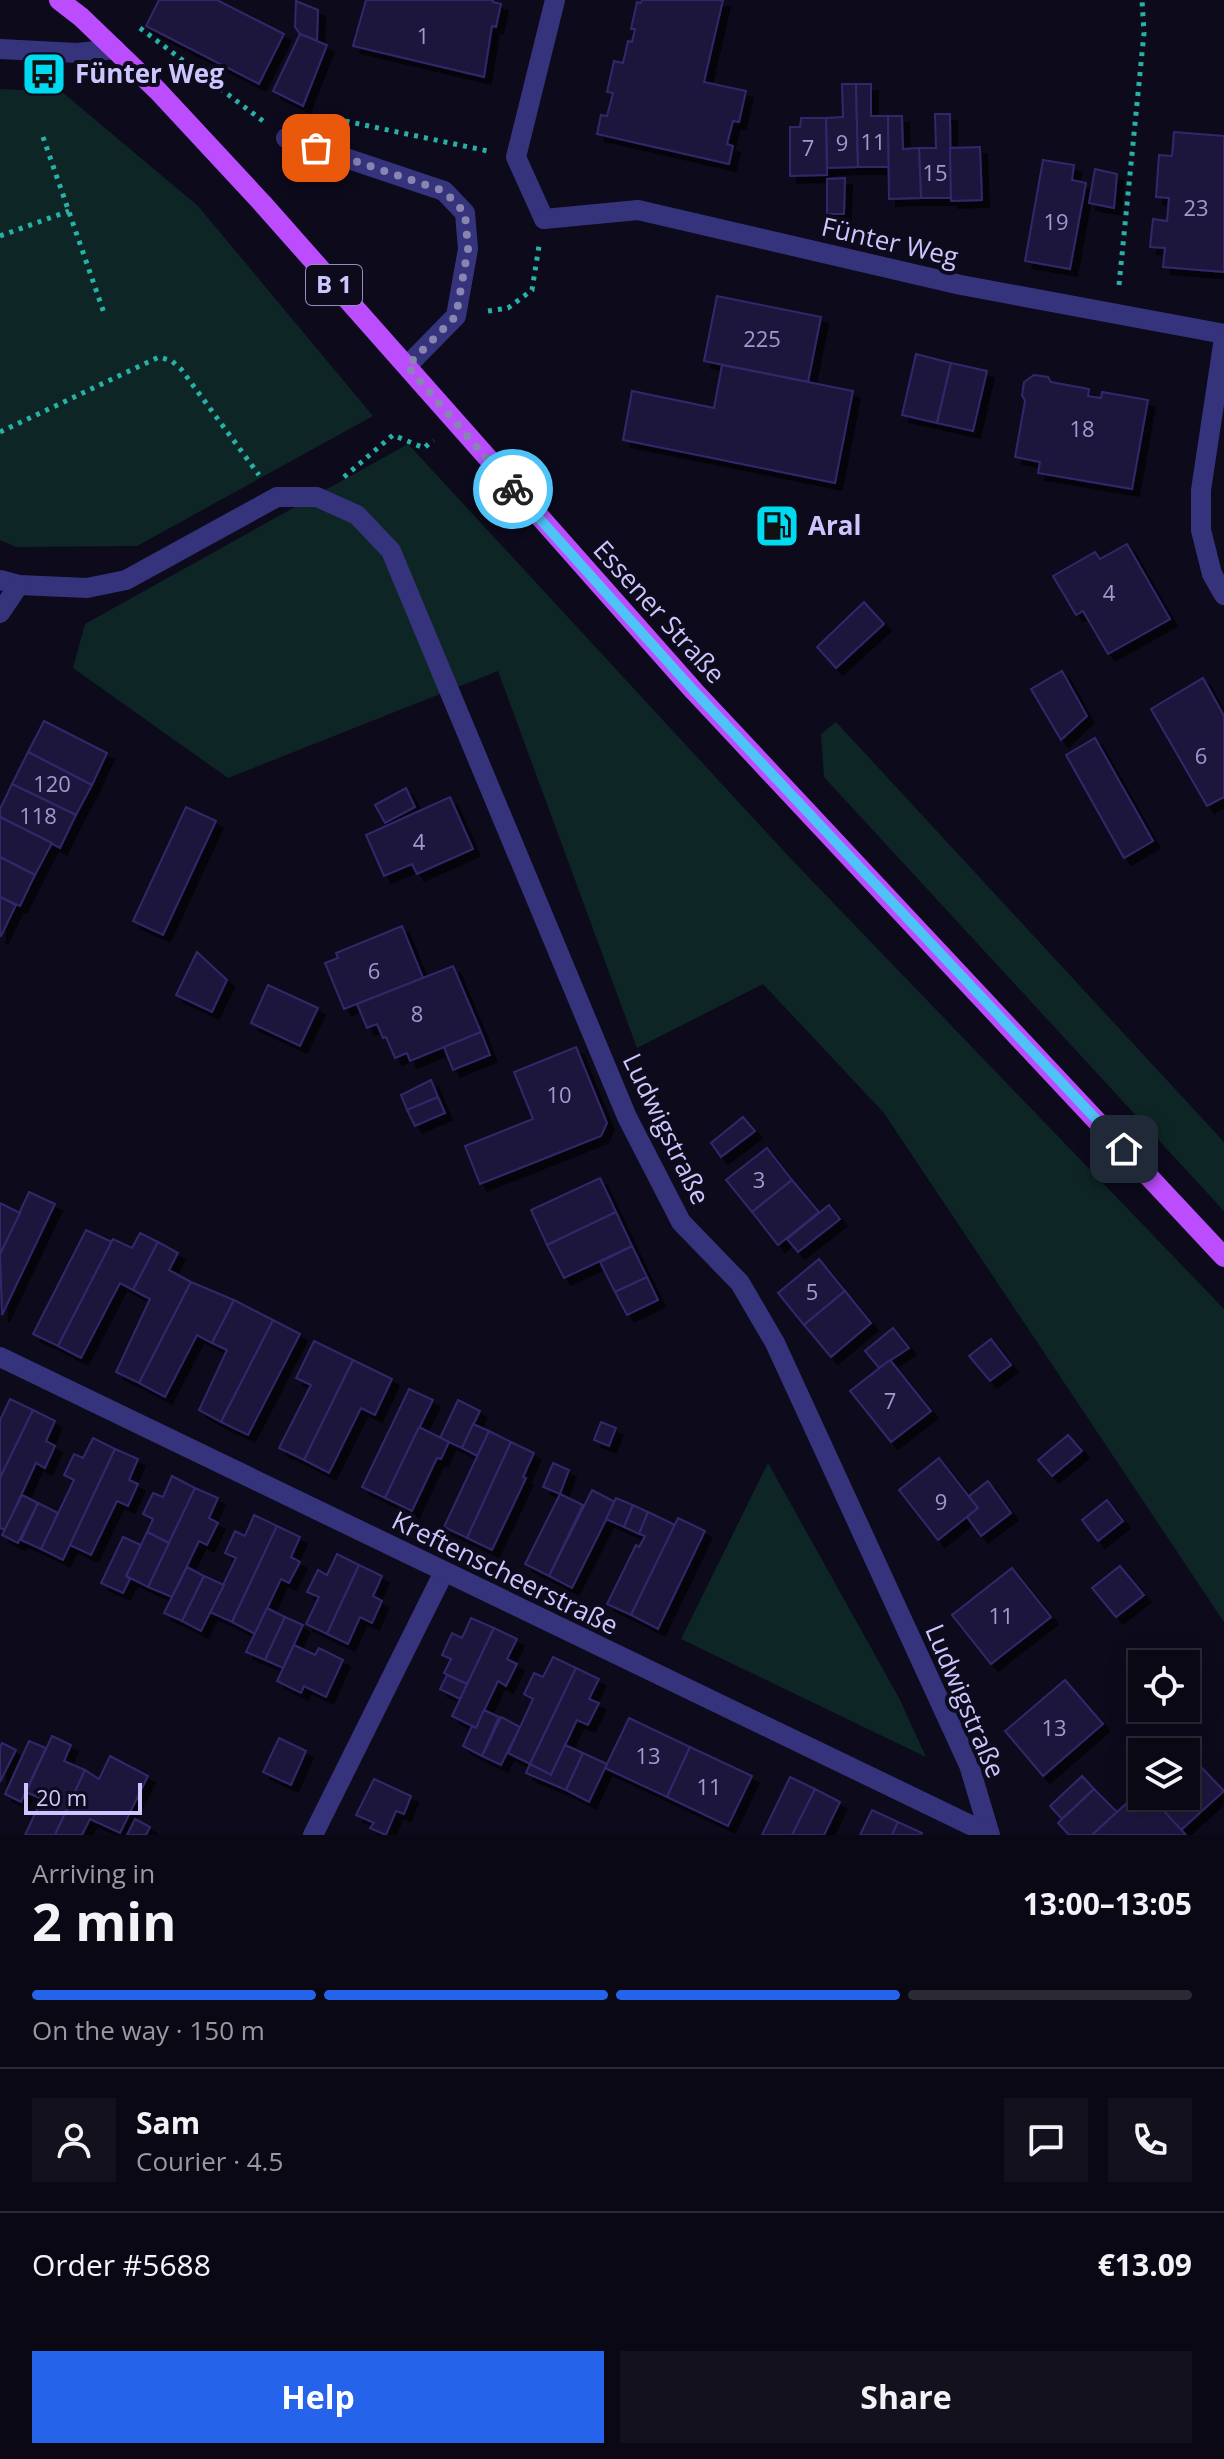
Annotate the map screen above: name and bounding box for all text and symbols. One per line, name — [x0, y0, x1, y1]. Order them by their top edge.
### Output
house number: 1 — [417, 20, 429, 50]
bus stop icon: Fünter Weg — [20, 50, 68, 98]
place label: Fünter Weg — [75, 55, 224, 91]
pin — [282, 114, 350, 182]
icon: bag — [294, 126, 338, 170]
house number: 11 — [860, 126, 886, 156]
house number: 9 — [836, 127, 848, 157]
house number: 7 — [802, 132, 814, 162]
house number: 15 — [922, 157, 948, 187]
house number: 23 — [1183, 192, 1209, 222]
house number: 19 — [1043, 206, 1069, 236]
street label: Fünter Weg — [818, 208, 962, 274]
road number: B 1 — [306, 265, 362, 305]
house number: 225 — [743, 323, 781, 353]
house number: 18 — [1069, 413, 1095, 443]
courier — [473, 449, 553, 529]
icon: bike — [491, 467, 535, 511]
fuel station icon: Aral — [753, 502, 801, 550]
place label: Aral — [808, 507, 861, 543]
street label: Essener Straße — [586, 532, 734, 691]
house number: 4 — [1103, 577, 1116, 607]
house number: 6 — [1195, 740, 1207, 770]
house number: 120 — [33, 768, 71, 798]
house number: 118 — [19, 800, 57, 830]
house number: 4 — [413, 826, 426, 856]
house number: 6 — [368, 955, 380, 985]
house number: 8 — [411, 998, 423, 1028]
street label: Ludwigstraße — [615, 1047, 719, 1210]
house number: 10 — [546, 1079, 572, 1109]
pin — [1090, 1115, 1158, 1183]
icon: home — [1102, 1127, 1146, 1171]
house number: 3 — [753, 1164, 765, 1194]
house number: 5 — [806, 1276, 818, 1306]
house number: 7 — [884, 1385, 896, 1415]
house number: 9 — [935, 1486, 947, 1516]
street label: Kreftenscheerstraße — [386, 1502, 625, 1643]
house number: 11 — [988, 1600, 1014, 1630]
street label: Ludwigstraße — [917, 1618, 1014, 1783]
map controls — [1128, 1650, 1200, 1810]
button: locate — [1128, 1650, 1200, 1722]
house number: 13 — [1041, 1712, 1067, 1742]
button: layers — [1128, 1738, 1200, 1810]
house number: 13 — [635, 1740, 661, 1770]
house number: 11 — [696, 1771, 722, 1801]
scale bar — [24, 1779, 142, 1815]
text: 20 m — [36, 1782, 87, 1812]
text: Arriving in — [32, 1855, 155, 1891]
text: 13:00–13:05 — [1023, 1883, 1192, 1924]
text: 2 min — [32, 1885, 176, 1956]
text: On the way · 150 m — [32, 2012, 265, 2048]
button: person — [32, 2098, 116, 2182]
button: chat — [1004, 2098, 1088, 2182]
button: phone — [1108, 2098, 1192, 2182]
text: Sam — [136, 2102, 200, 2143]
text: Courier · 4.5 — [136, 2143, 283, 2179]
text: Order #5688 — [32, 2244, 211, 2285]
text: €13.09 — [1098, 2244, 1192, 2285]
button: Help — [32, 2351, 604, 2443]
button: Share — [620, 2351, 1192, 2443]

